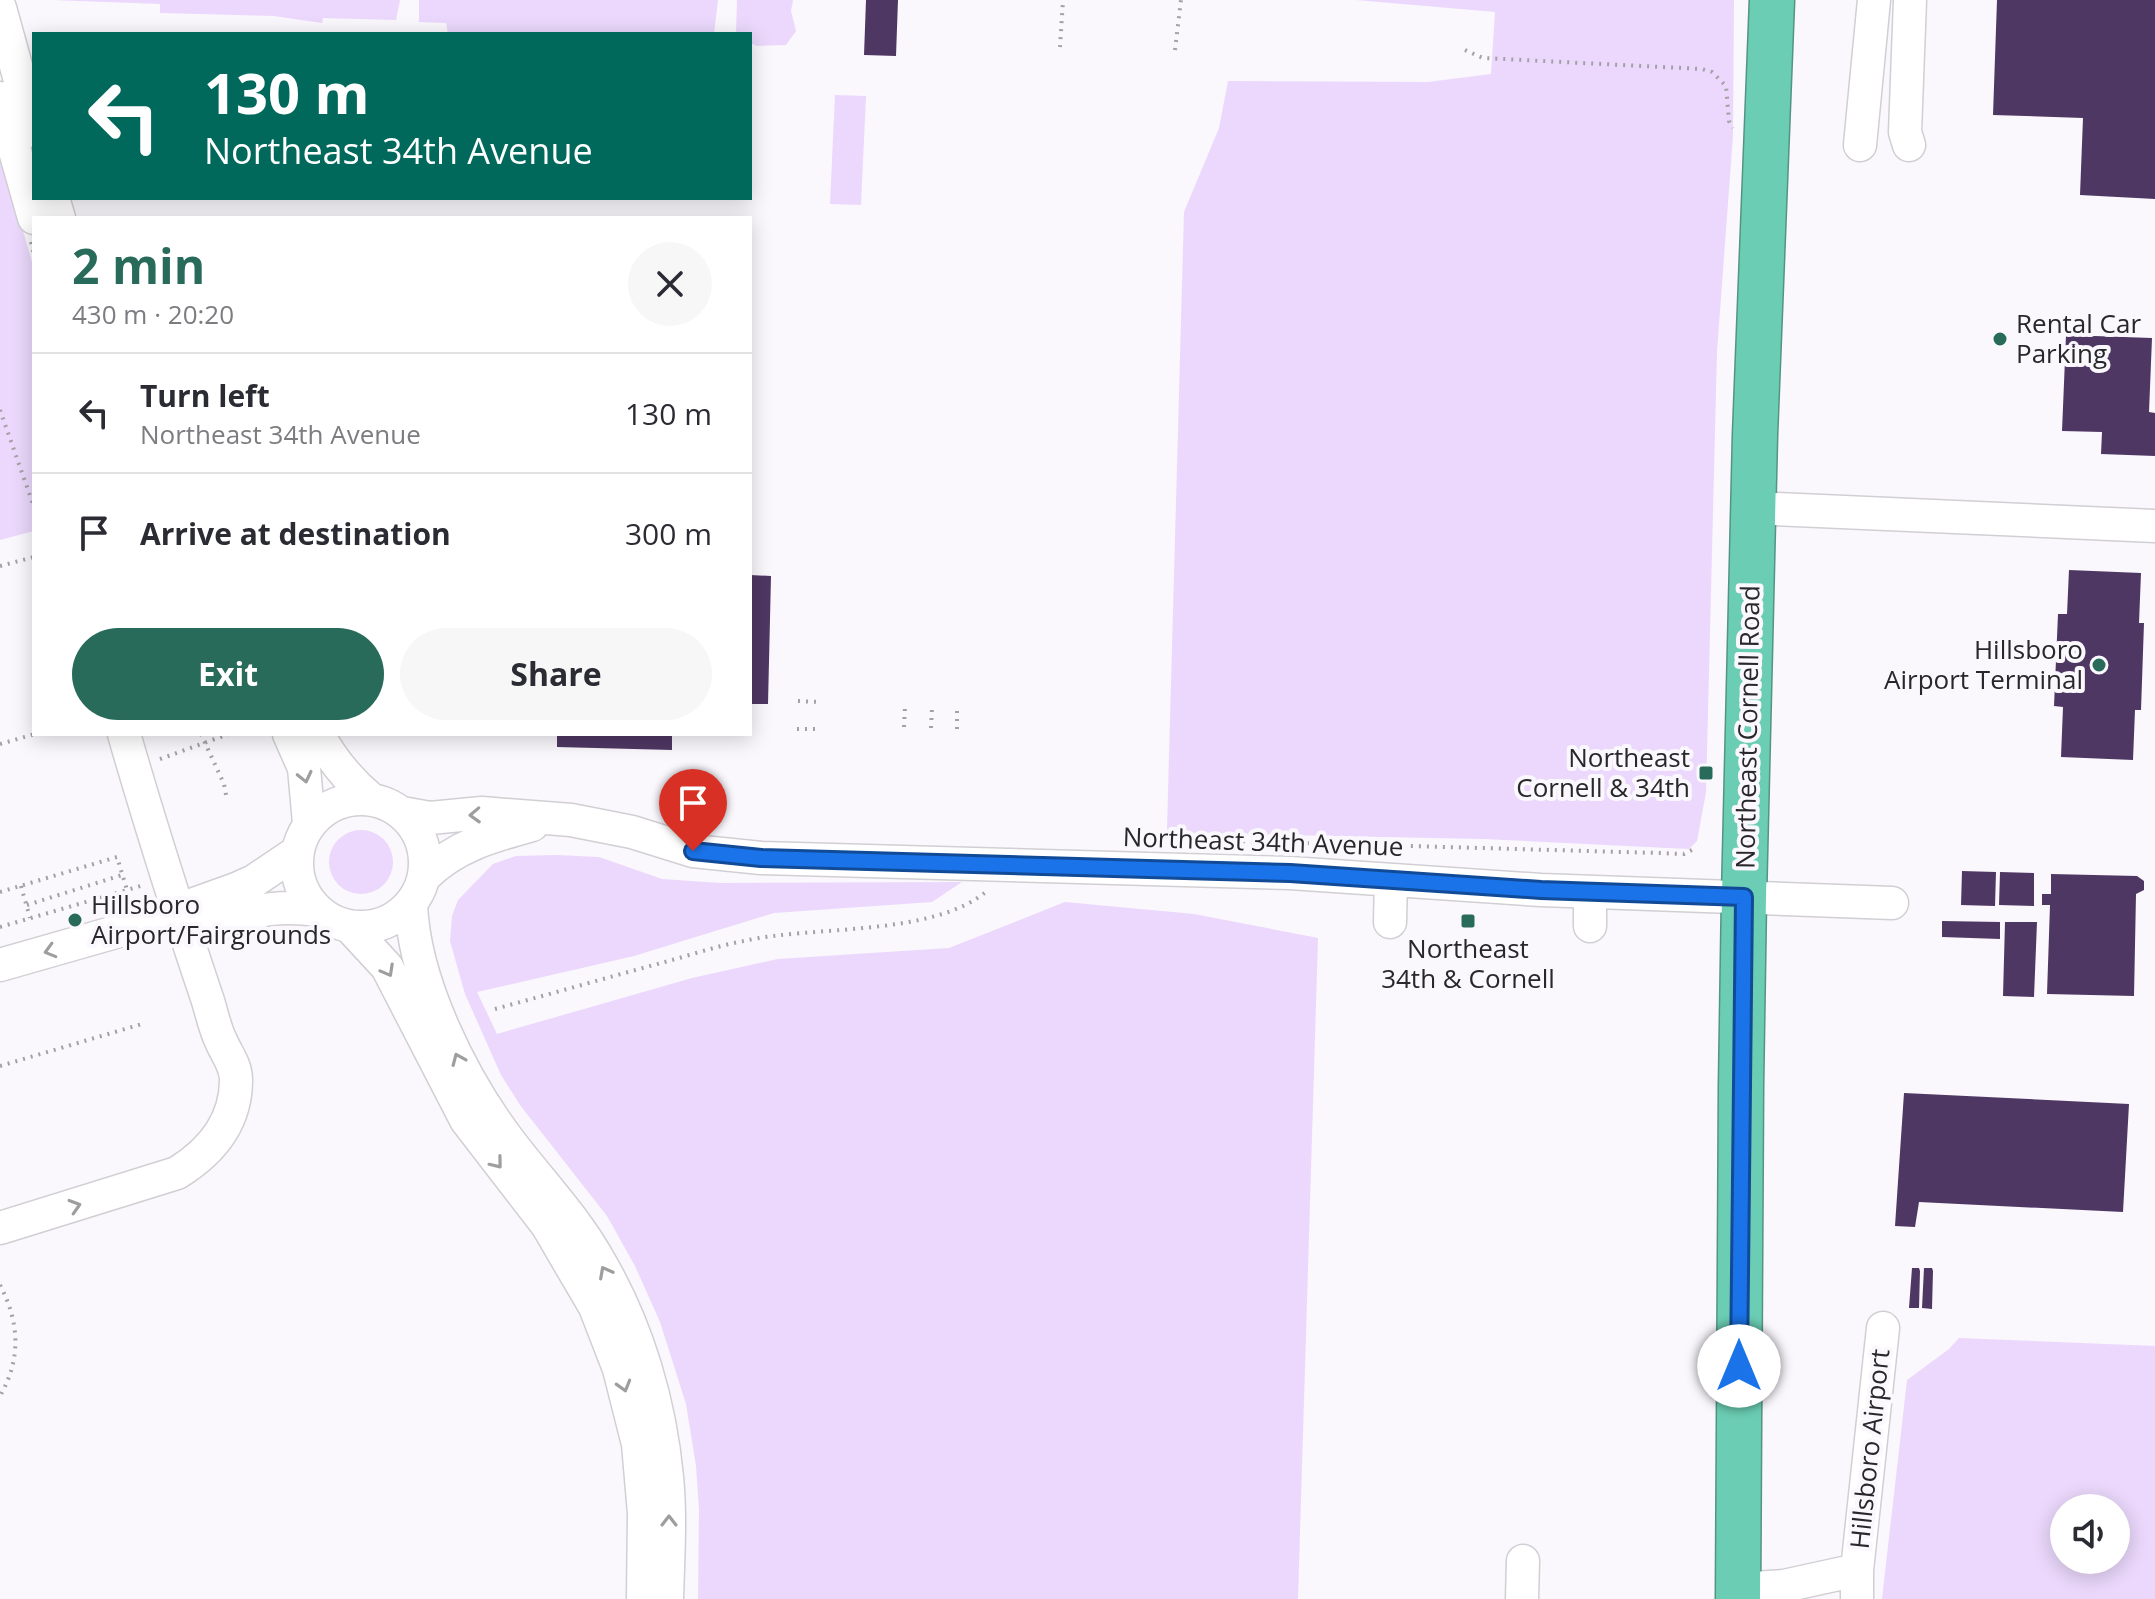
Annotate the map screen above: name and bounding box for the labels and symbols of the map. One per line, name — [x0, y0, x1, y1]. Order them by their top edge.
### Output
place label: Rental Car Parking — [2016, 305, 2141, 371]
marker: Rental Car Parking — [1991, 330, 2009, 348]
street label: Northeast Cornell Road — [1727, 585, 1767, 869]
place label: Hillsboro Airport Terminal — [1884, 631, 2083, 697]
marker: Hillsboro Airport Terminal — [2090, 656, 2108, 674]
place label: Northeast Cornell & 34th — [1516, 739, 1690, 805]
marker: Northeast Cornell & 34th — [1697, 764, 1715, 782]
pin — [659, 769, 727, 851]
one-way arrow — [296, 770, 313, 783]
one-way arrow — [468, 806, 481, 823]
street label: Northeast 34th Avenue — [1122, 818, 1404, 864]
place label: Hillsboro Airport/Fairgrounds — [91, 886, 331, 952]
marker: Hillsboro Airport/Fairgrounds — [66, 911, 84, 929]
marker: Northeast 34th & Cornell — [1459, 912, 1477, 930]
place label: Northeast 34th & Cornell — [1381, 930, 1555, 996]
one-way arrow — [44, 942, 58, 958]
one-way arrow — [378, 962, 394, 977]
one-way arrow — [451, 1052, 467, 1067]
one-way arrow — [487, 1154, 501, 1169]
one-way arrow — [67, 1199, 81, 1215]
one-way arrow — [600, 1265, 615, 1280]
position arrow — [1697, 1324, 1781, 1408]
street label: Hillsboro Airport — [1841, 1347, 1897, 1551]
one-way arrow — [615, 1379, 632, 1393]
one-way arrow — [660, 1514, 678, 1527]

